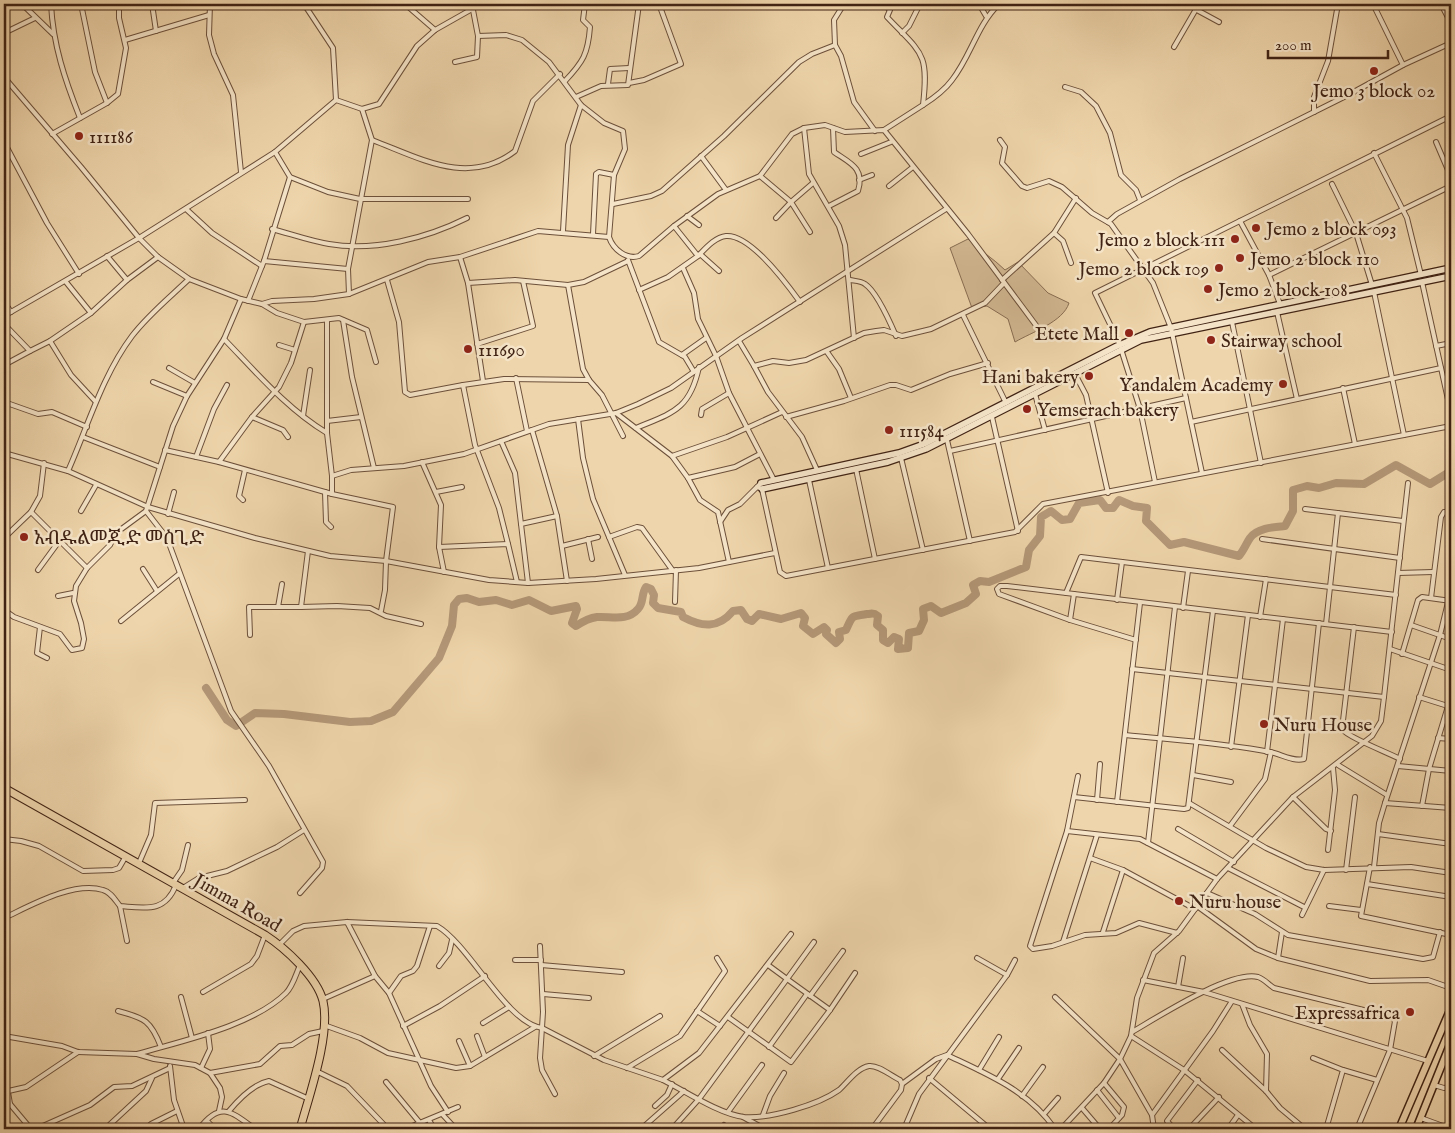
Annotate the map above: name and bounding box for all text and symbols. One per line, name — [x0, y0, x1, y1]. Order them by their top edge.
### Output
scale bar — [1268, 28, 1388, 60]
text: 200 m — [1275, 36, 1312, 55]
marker: Jemo 3 block 02 — [1368, 65, 1380, 77]
place label: Jemo 3 block 02 — [1311, 80, 1435, 104]
place label: 111186 — [89, 126, 134, 150]
marker: 111186 — [73, 130, 85, 142]
place label: Jemo 2 block 093 — [1264, 218, 1397, 242]
marker: Jemo 2 block 093 — [1250, 222, 1262, 234]
place label: Jemo 2 block 111 — [1096, 229, 1225, 253]
marker: Jemo 2 block 111 — [1229, 233, 1241, 245]
place label: Jemo 2 block 110 — [1248, 248, 1379, 272]
marker: Jemo 2 block 110 — [1234, 252, 1246, 264]
place label: Jemo 2 block 109 — [1076, 258, 1209, 282]
marker: Jemo 2 block 109 — [1213, 262, 1225, 274]
place label: Jemo 2 block 108 — [1216, 279, 1348, 303]
marker: Jemo 2 block 108 — [1202, 283, 1214, 295]
place label: Etete Mall — [1035, 323, 1120, 347]
marker: Etete Mall — [1123, 327, 1135, 339]
place label: Stairway school — [1221, 330, 1343, 354]
marker: Stairway school — [1205, 334, 1217, 346]
place label: 111690 — [478, 339, 525, 363]
marker: 111690 — [462, 343, 474, 355]
place label: Hani bakery — [982, 366, 1080, 390]
marker: Hani bakery — [1083, 370, 1095, 382]
place label: Yandalem Academy — [1119, 374, 1274, 398]
marker: Yandalem Academy — [1277, 378, 1289, 390]
place label: Yemserach bakery — [1037, 399, 1179, 423]
marker: Yemserach bakery — [1021, 403, 1033, 415]
place label: 111584 — [899, 420, 945, 444]
marker: 111584 — [883, 424, 895, 436]
place label: አብዱልመጂድ መስጊድ — [34, 527, 204, 551]
marker: አብዱልመጂድ መስጊድ — [18, 531, 30, 543]
place label: Nuru House — [1274, 714, 1372, 738]
marker: Nuru House — [1258, 718, 1270, 730]
street label: Jimma Road — [187, 868, 286, 939]
place label: Nuru house — [1189, 891, 1281, 915]
marker: Nuru house — [1173, 895, 1185, 907]
place label: Expressafrica — [1295, 1002, 1401, 1026]
marker: Expressafrica — [1404, 1006, 1416, 1018]

